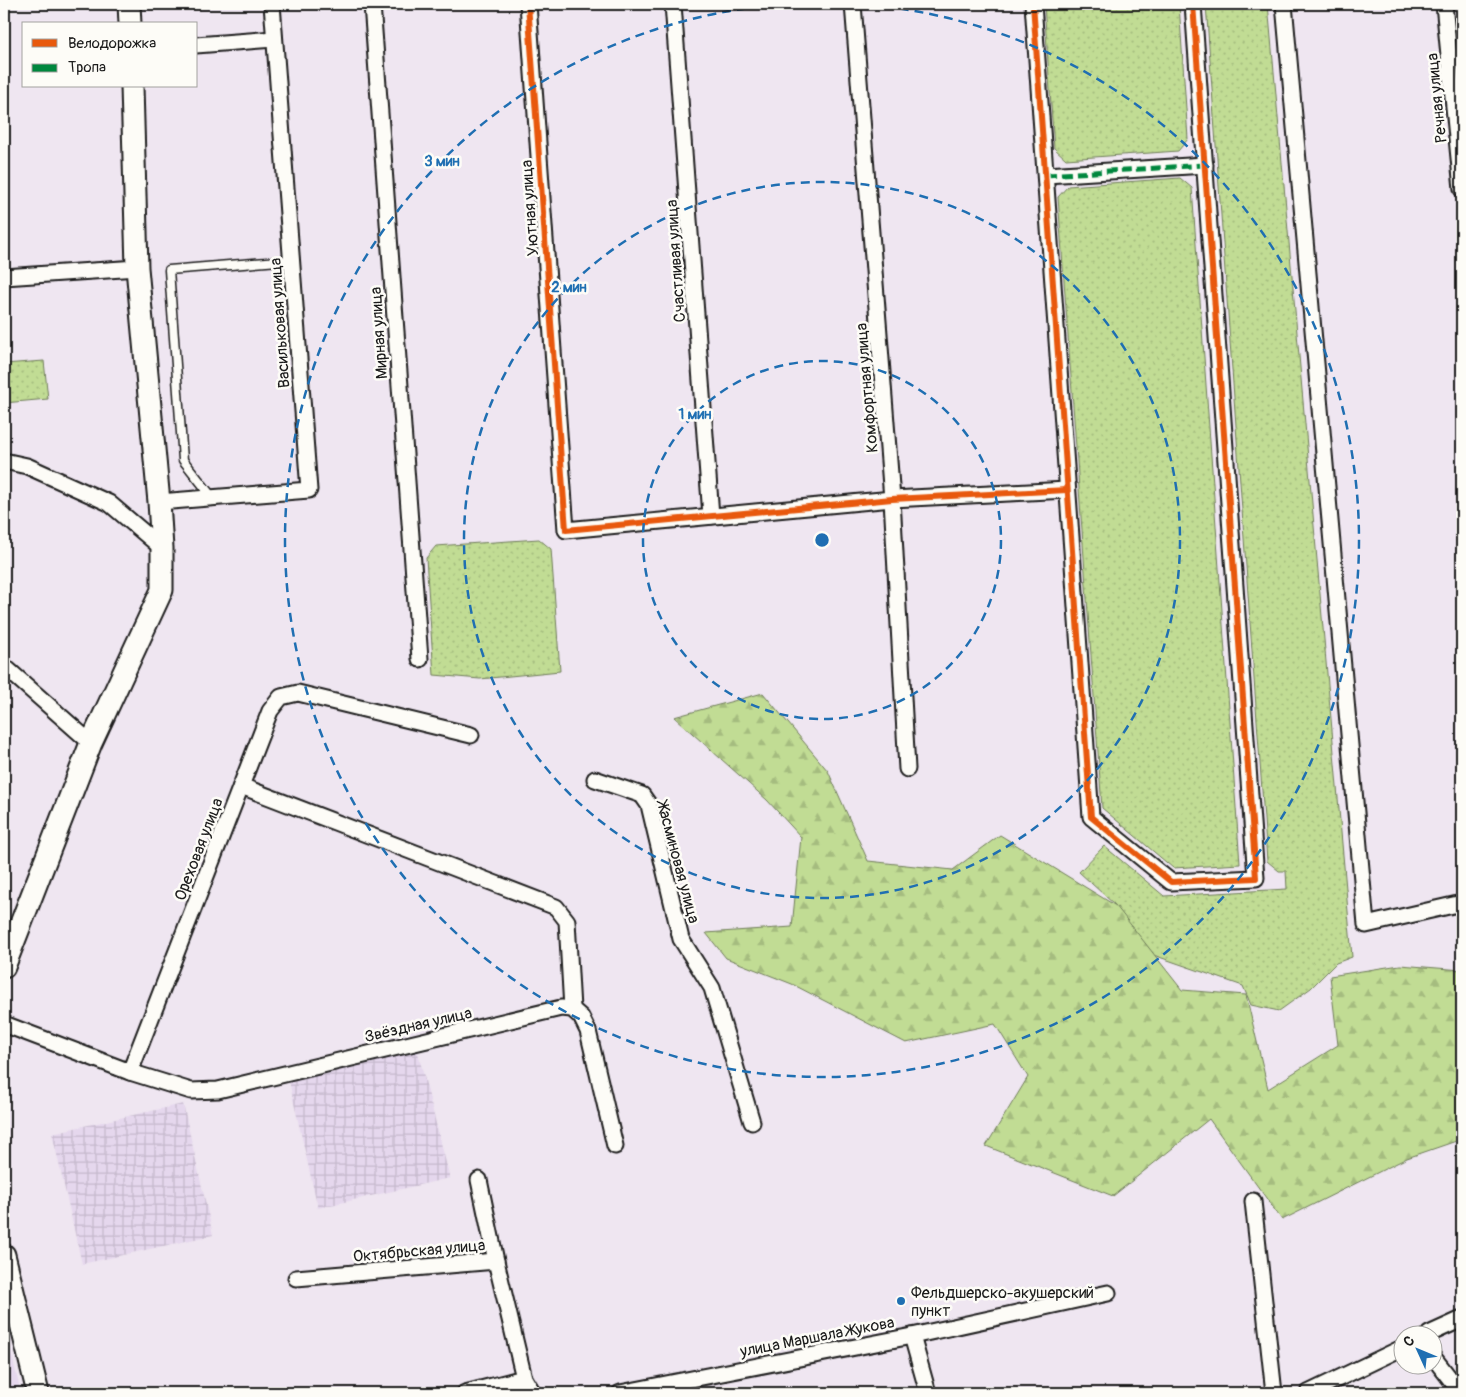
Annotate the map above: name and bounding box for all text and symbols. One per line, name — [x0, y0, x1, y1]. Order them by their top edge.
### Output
legend — [22, 22, 198, 88]
text: Велодорожка — [68, 34, 156, 53]
street label: Речная улица — [1422, 52, 1452, 144]
text: Тропа — [68, 58, 106, 77]
text: 3 мин — [424, 152, 460, 171]
street label: Уютная улица — [517, 159, 543, 257]
street label: Счастливая улица — [662, 199, 690, 323]
street label: Васильковая улица — [265, 257, 295, 389]
text: 2 мин — [551, 278, 587, 297]
street label: Мирная улица — [366, 286, 392, 380]
street label: Комфортная улица — [851, 322, 883, 454]
text: 1 мин — [678, 405, 712, 424]
centre of rings — [813, 531, 831, 549]
street label: Ореховая улица — [170, 795, 228, 904]
street label: Жасминовая улица — [651, 796, 704, 925]
street label: Звёздная улица — [363, 1003, 474, 1047]
street label: Октябрьская улица — [352, 1235, 486, 1267]
place label: Фельдшерско-акушерский пункт — [911, 1283, 1094, 1321]
marker: Фельдшерско-акушерский пункт — [895, 1295, 907, 1307]
street label: улица Маршала Жукова — [737, 1312, 896, 1362]
north arrow — [1394, 1324, 1444, 1374]
text: С — [1400, 1332, 1418, 1350]

